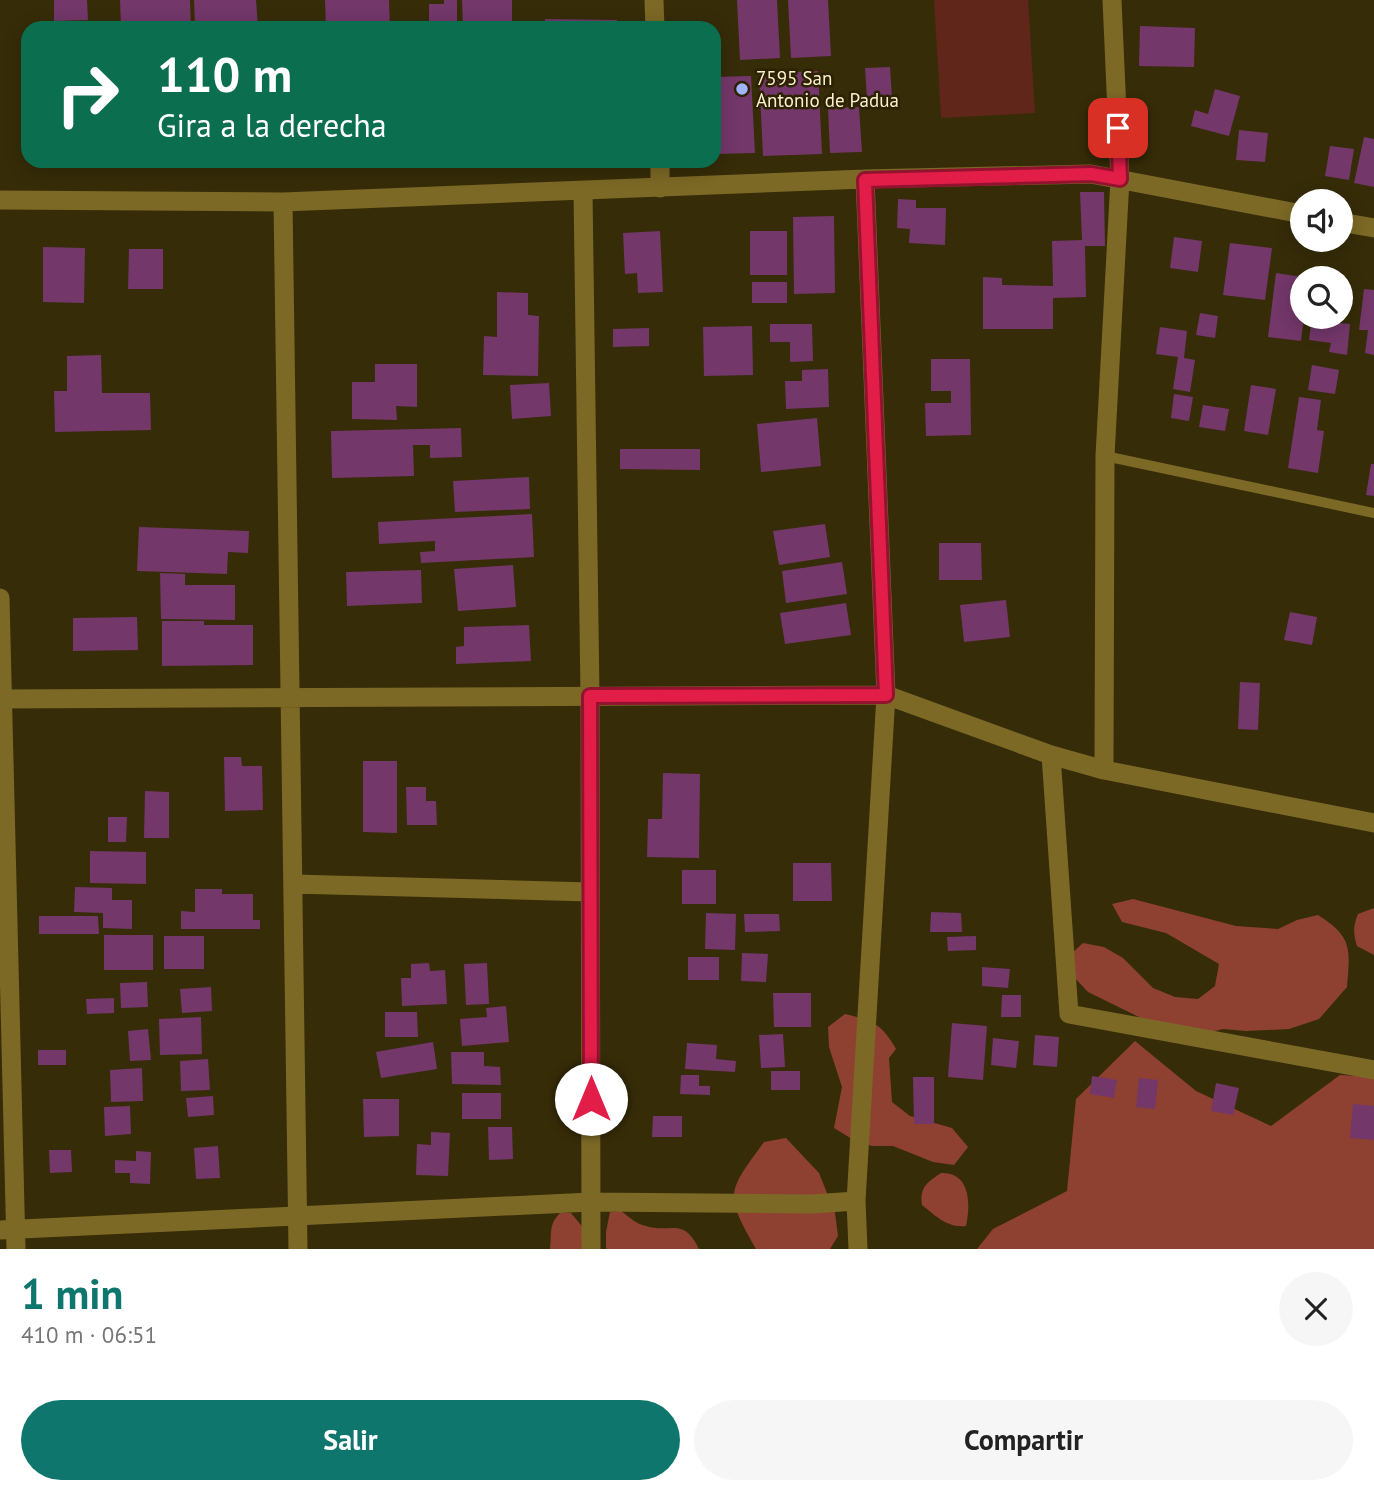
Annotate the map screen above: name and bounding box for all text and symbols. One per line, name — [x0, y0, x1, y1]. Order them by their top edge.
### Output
text: 110 m — [157, 42, 292, 106]
icon: right — [42, 49, 133, 140]
place label: 7595 San Antonio de Padua — [756, 66, 899, 112]
marker: 7595 San Antonio de Padua — [734, 81, 750, 97]
pin — [1088, 98, 1148, 158]
text: Gira a la derecha — [157, 104, 387, 146]
icon: arrive — [1099, 109, 1137, 147]
map controls — [1290, 189, 1353, 329]
button: sound — [1290, 189, 1353, 252]
button: search — [1290, 266, 1353, 329]
position arrow — [554, 1062, 628, 1136]
text: 1 min — [21, 1266, 123, 1321]
button: close — [1279, 1272, 1353, 1346]
text: 410 m · 06:51 — [21, 1320, 157, 1349]
button: Salir — [21, 1400, 680, 1480]
button: Compartir — [694, 1400, 1353, 1480]

